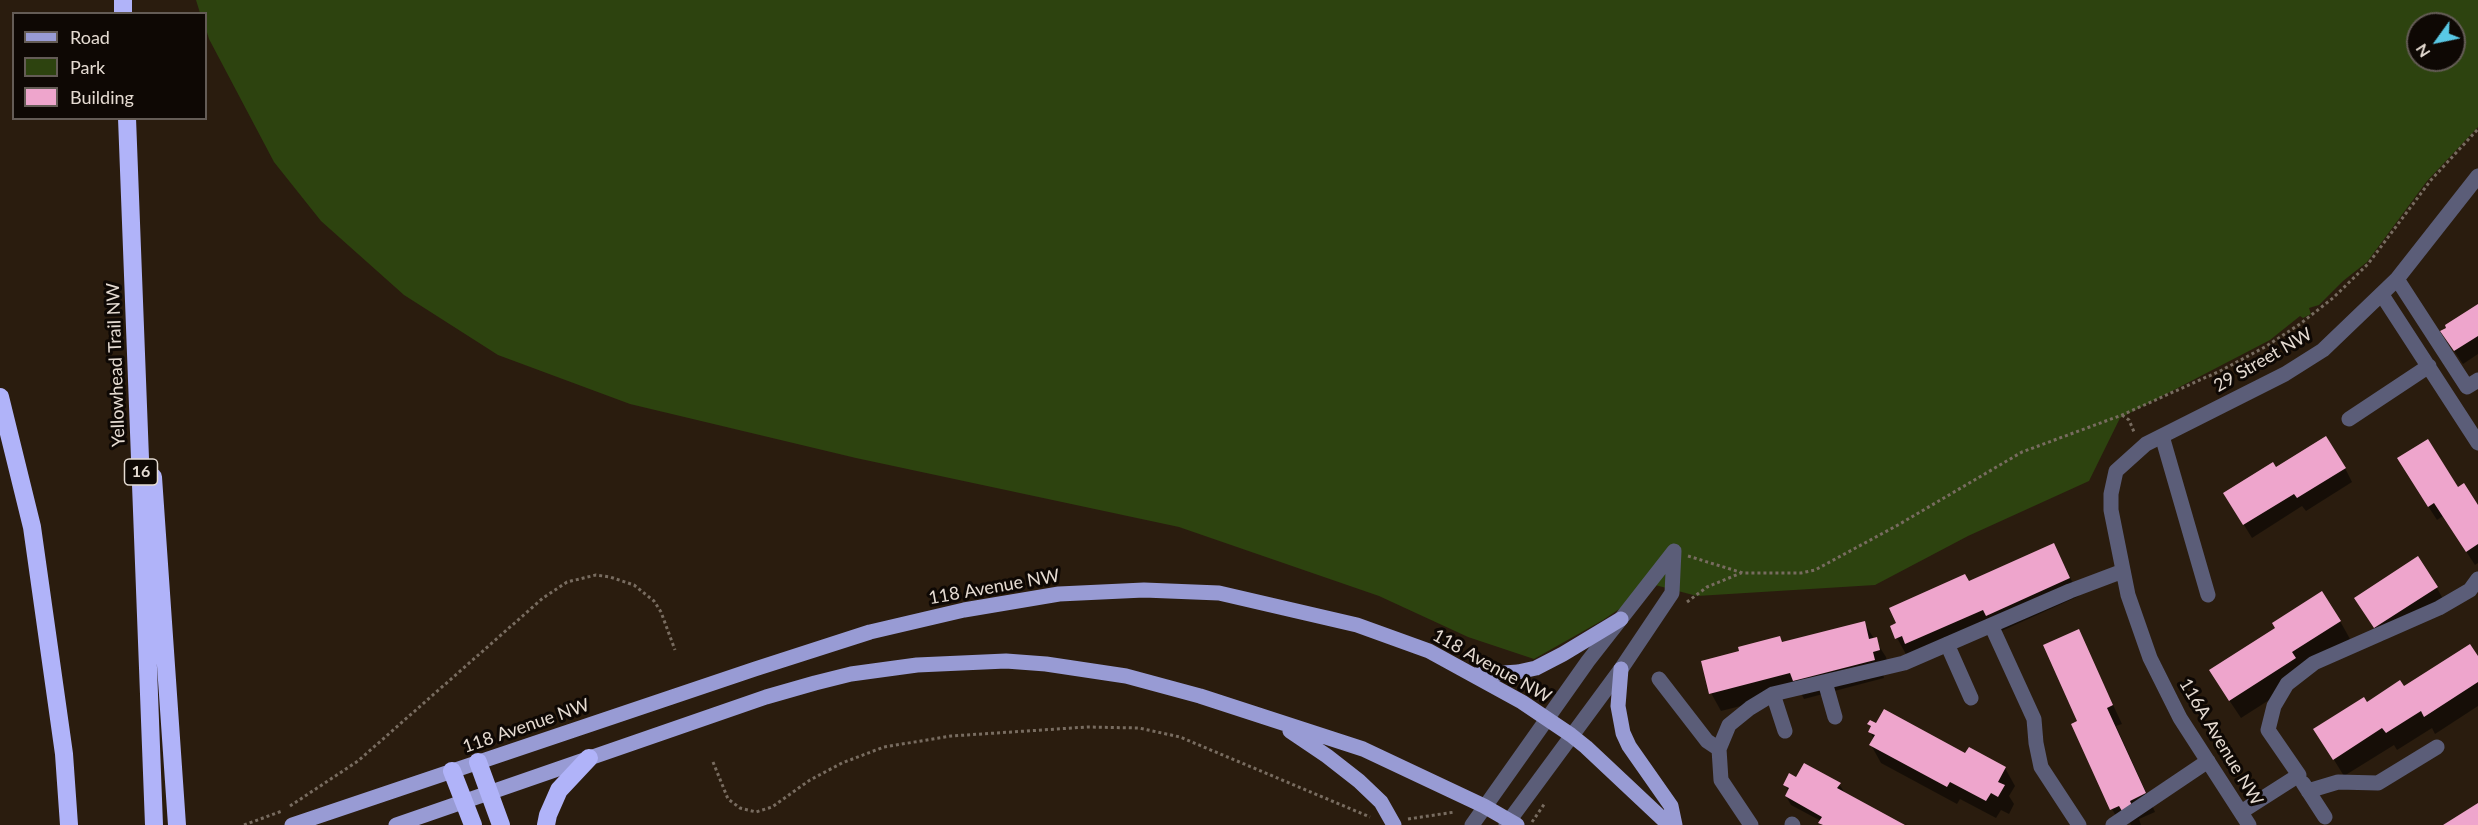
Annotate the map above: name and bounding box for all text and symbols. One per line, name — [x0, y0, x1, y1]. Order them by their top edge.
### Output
legend — [12, 12, 207, 120]
north arrow — [2406, 12, 2466, 72]
text: Road — [70, 26, 110, 48]
text: N — [2411, 41, 2433, 61]
text: Park — [70, 56, 105, 78]
text: Building — [70, 86, 134, 108]
street label: Yellowhead Trail NW — [102, 283, 130, 447]
street label: 29 Street NW — [2210, 323, 2316, 397]
road number: 16 — [124, 459, 158, 485]
street label: 118 Avenue NW — [927, 565, 1061, 609]
street label: 118 Avenue NW — [1429, 624, 1555, 708]
street label: 116A Avenue NW — [2174, 674, 2268, 810]
street label: 118 Avenue NW — [460, 694, 592, 758]

